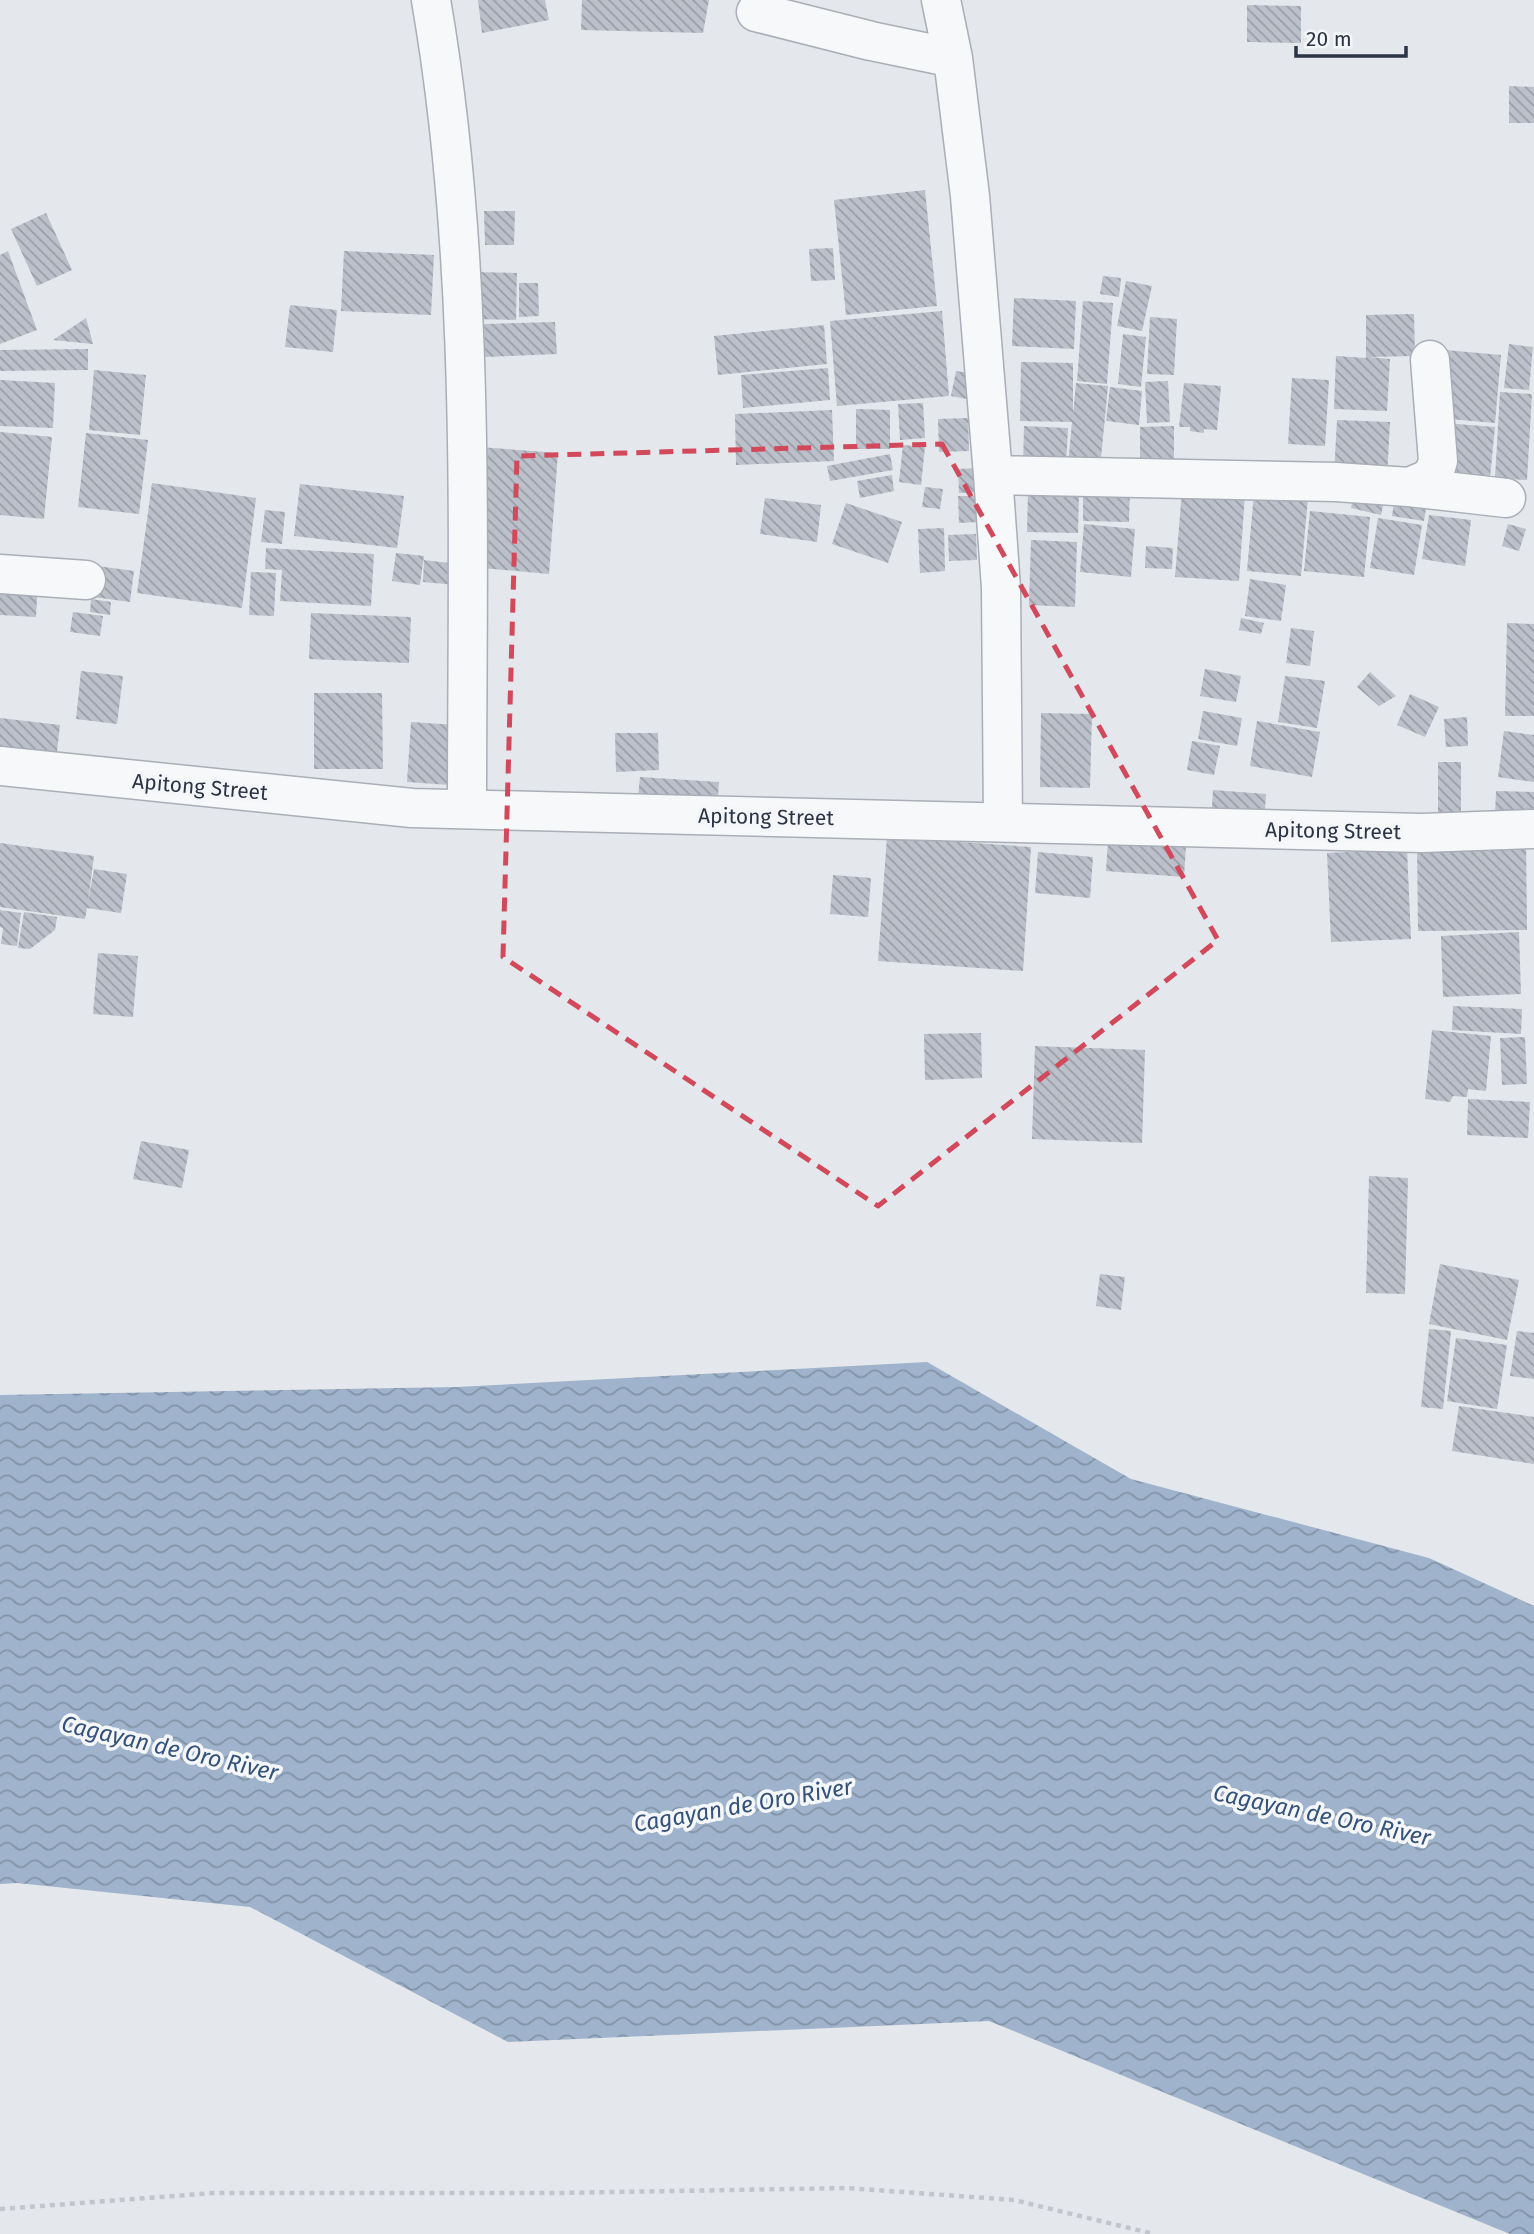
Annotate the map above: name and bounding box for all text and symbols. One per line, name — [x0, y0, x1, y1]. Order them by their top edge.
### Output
scale bar — [1296, 14, 1406, 58]
text: 20 m — [1306, 26, 1352, 52]
street label: Apitong Street — [131, 768, 269, 806]
street label: Apitong Street — [698, 803, 834, 831]
street label: Apitong Street — [1265, 817, 1401, 845]
water label: Cagayan de Oro River — [59, 1709, 282, 1787]
water label: Cagayan de Oro River — [631, 1772, 856, 1838]
water label: Cagayan de Oro River — [1211, 1778, 1434, 1852]

